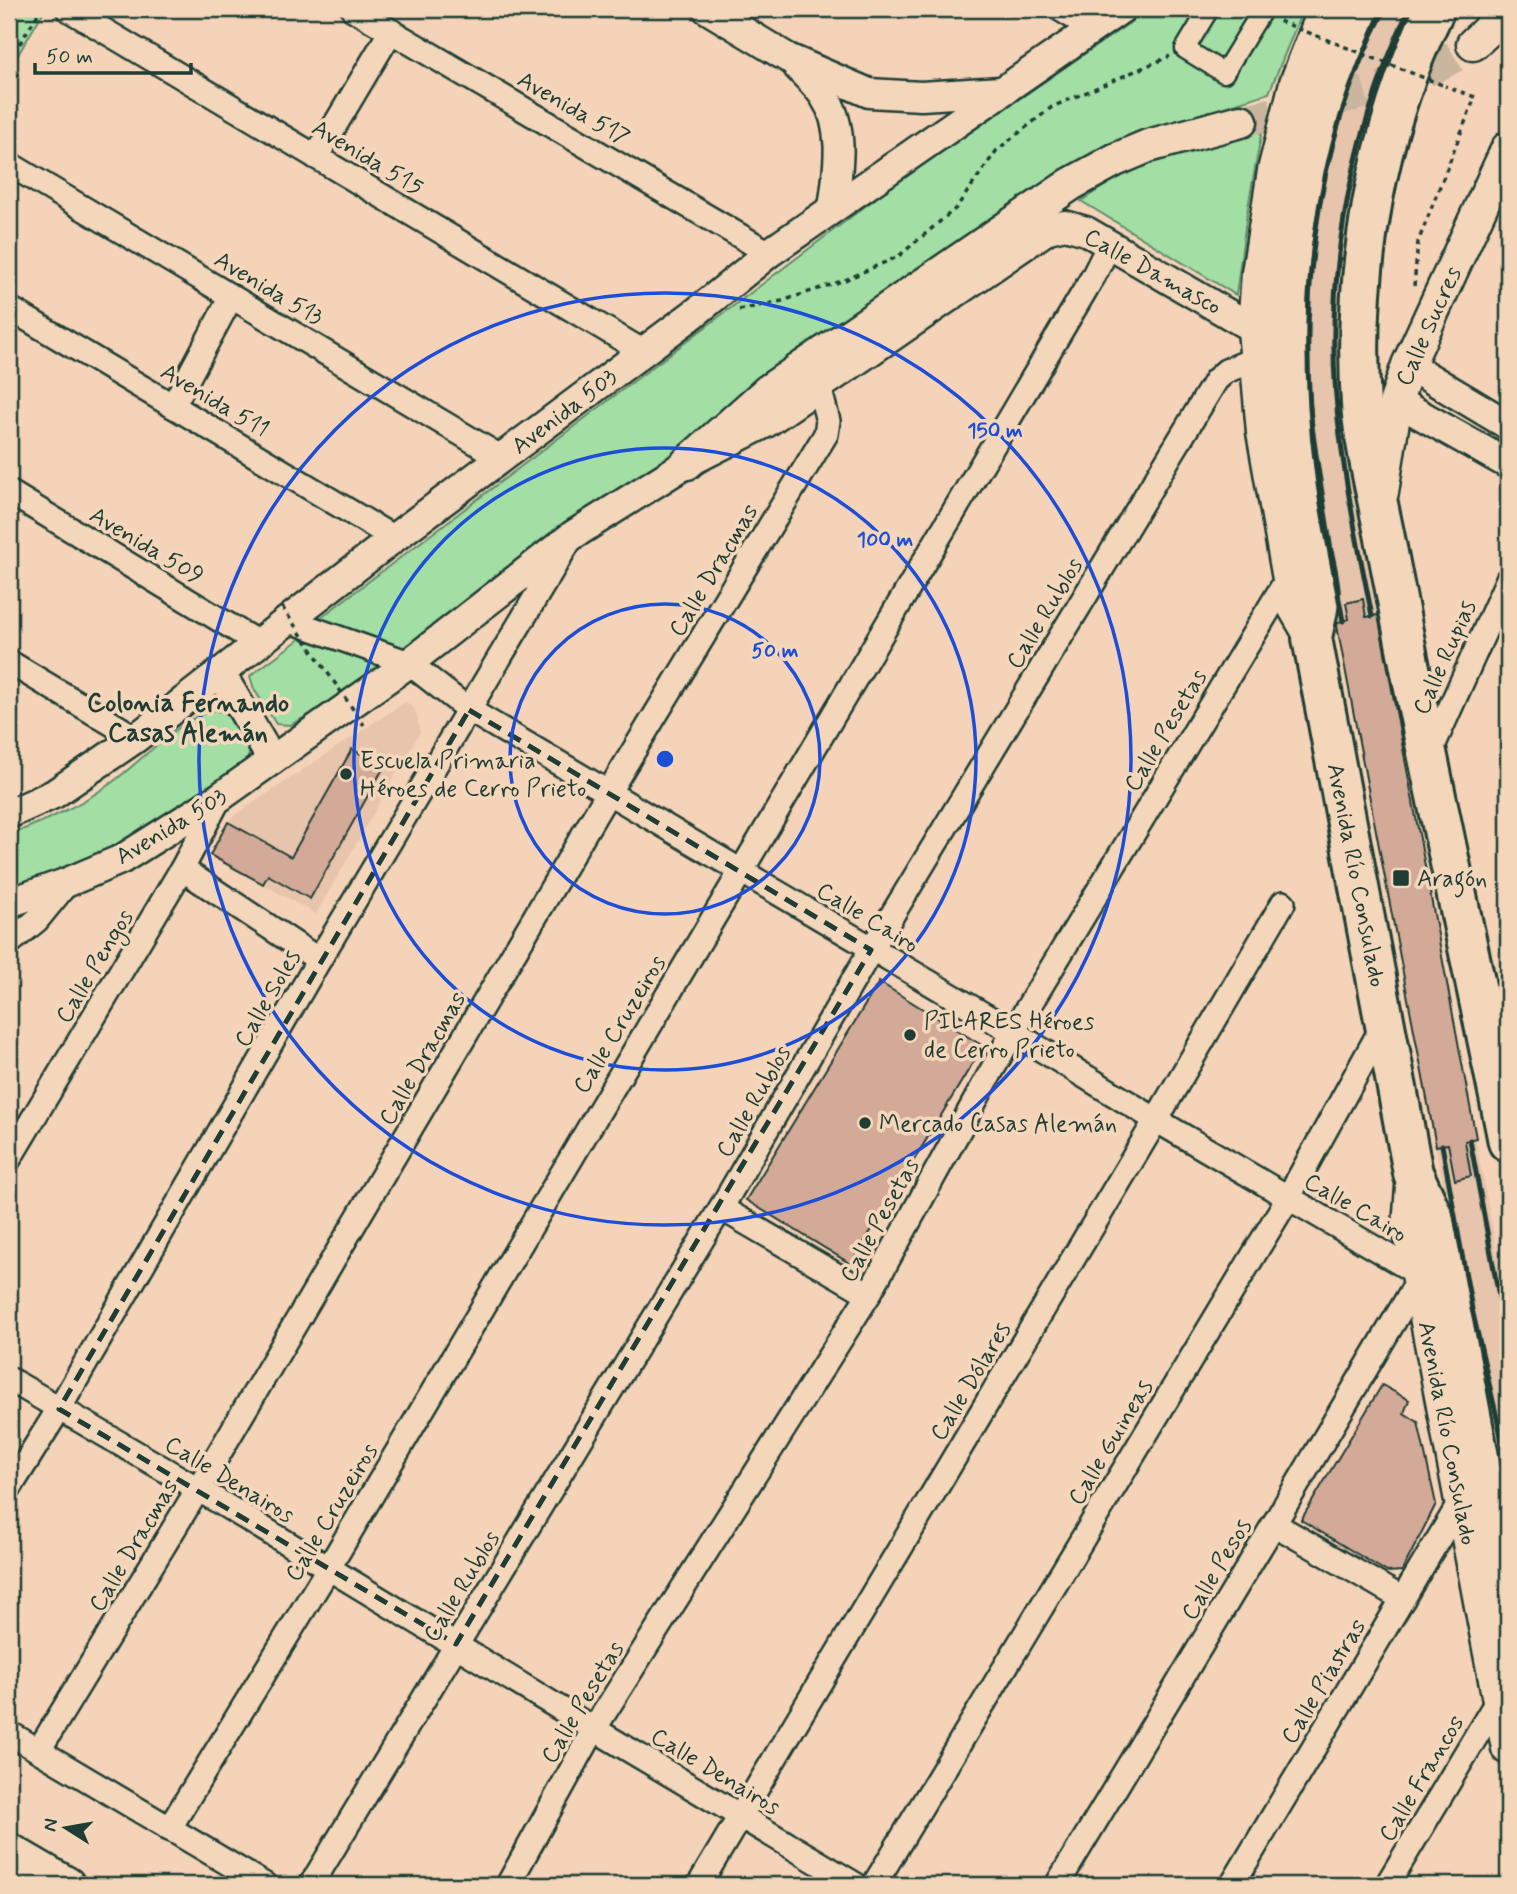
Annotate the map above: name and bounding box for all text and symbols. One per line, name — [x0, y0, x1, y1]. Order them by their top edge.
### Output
scale bar — [35, 32, 191, 76]
text: 50 m — [46, 43, 93, 71]
street label: Avenida 517 — [511, 65, 635, 154]
street label: Avenida 515 — [306, 113, 429, 204]
street label: Calle Damasco — [1078, 222, 1227, 323]
street label: Avenida 513 — [208, 245, 328, 334]
street label: Calle Sucres — [1389, 262, 1470, 391]
street label: Avenida 511 — [154, 357, 274, 446]
street label: Avenida 503 — [506, 362, 624, 462]
text: 150 m — [967, 417, 1023, 445]
street label: Calle Dracmas — [662, 498, 766, 643]
street label: Avenida 509 — [83, 500, 209, 592]
text: 100 m — [857, 526, 913, 554]
street label: Calle Rublos — [1000, 552, 1091, 675]
street label: Calle Rupias — [1406, 595, 1484, 720]
text: 50 m — [752, 637, 799, 665]
street label: Calle Pesetas — [1118, 663, 1215, 798]
district label: Colonia Fernando Casas Alemán — [87, 687, 289, 751]
place label: Escuela Primaria Héroes de Cerro Prieto — [360, 746, 586, 805]
centre of rings — [653, 747, 677, 771]
street label: Avenida Río Consulado — [1319, 761, 1392, 990]
marker: Escuela Primaria Héroes de Cerro Prieto — [338, 766, 354, 782]
street label: Avenida 503 — [110, 782, 233, 873]
place label: Aragón — [1417, 864, 1487, 898]
marker: Aragón — [1391, 868, 1411, 888]
street label: Calle Cairo — [810, 876, 924, 961]
street label: Calle Pengos — [49, 904, 143, 1031]
street label: Calle Soles — [228, 944, 309, 1053]
street label: Calle Cruzeiros — [567, 949, 674, 1100]
street label: Calle Dracmas — [372, 986, 474, 1131]
place label: PILARES Héroes de Cerro Prieto — [924, 1007, 1095, 1066]
marker: PILARES Héroes de Cerro Prieto — [902, 1027, 918, 1043]
street label: Calle Rublos — [710, 1040, 799, 1163]
place label: Mercado Casas Alemán — [879, 1109, 1117, 1140]
marker: Mercado Casas Alemán — [857, 1115, 873, 1131]
street label: Calle Pesetas — [833, 1153, 927, 1288]
street label: Calle Cairo — [1298, 1166, 1412, 1250]
street label: Calle Dólares — [924, 1317, 1019, 1447]
street label: Avenida Río Consulado — [1410, 1319, 1483, 1548]
street label: Calle Guineas — [1062, 1374, 1161, 1511]
street label: Calle Denairos — [159, 1429, 300, 1531]
street label: Calle Cruzeiros — [279, 1437, 386, 1588]
street label: Calle Dracmas — [82, 1473, 186, 1618]
street label: Calle Pesos — [1175, 1513, 1260, 1626]
street label: Calle Rublos — [417, 1525, 508, 1648]
street label: Calle Piastras — [1275, 1613, 1374, 1750]
street label: Calle Pesetas — [535, 1635, 632, 1770]
street label: Calle Francos — [1372, 1709, 1472, 1848]
street label: Calle Denairos — [645, 1721, 786, 1823]
north arrow — [32, 1792, 102, 1862]
text: N — [37, 1816, 64, 1834]

